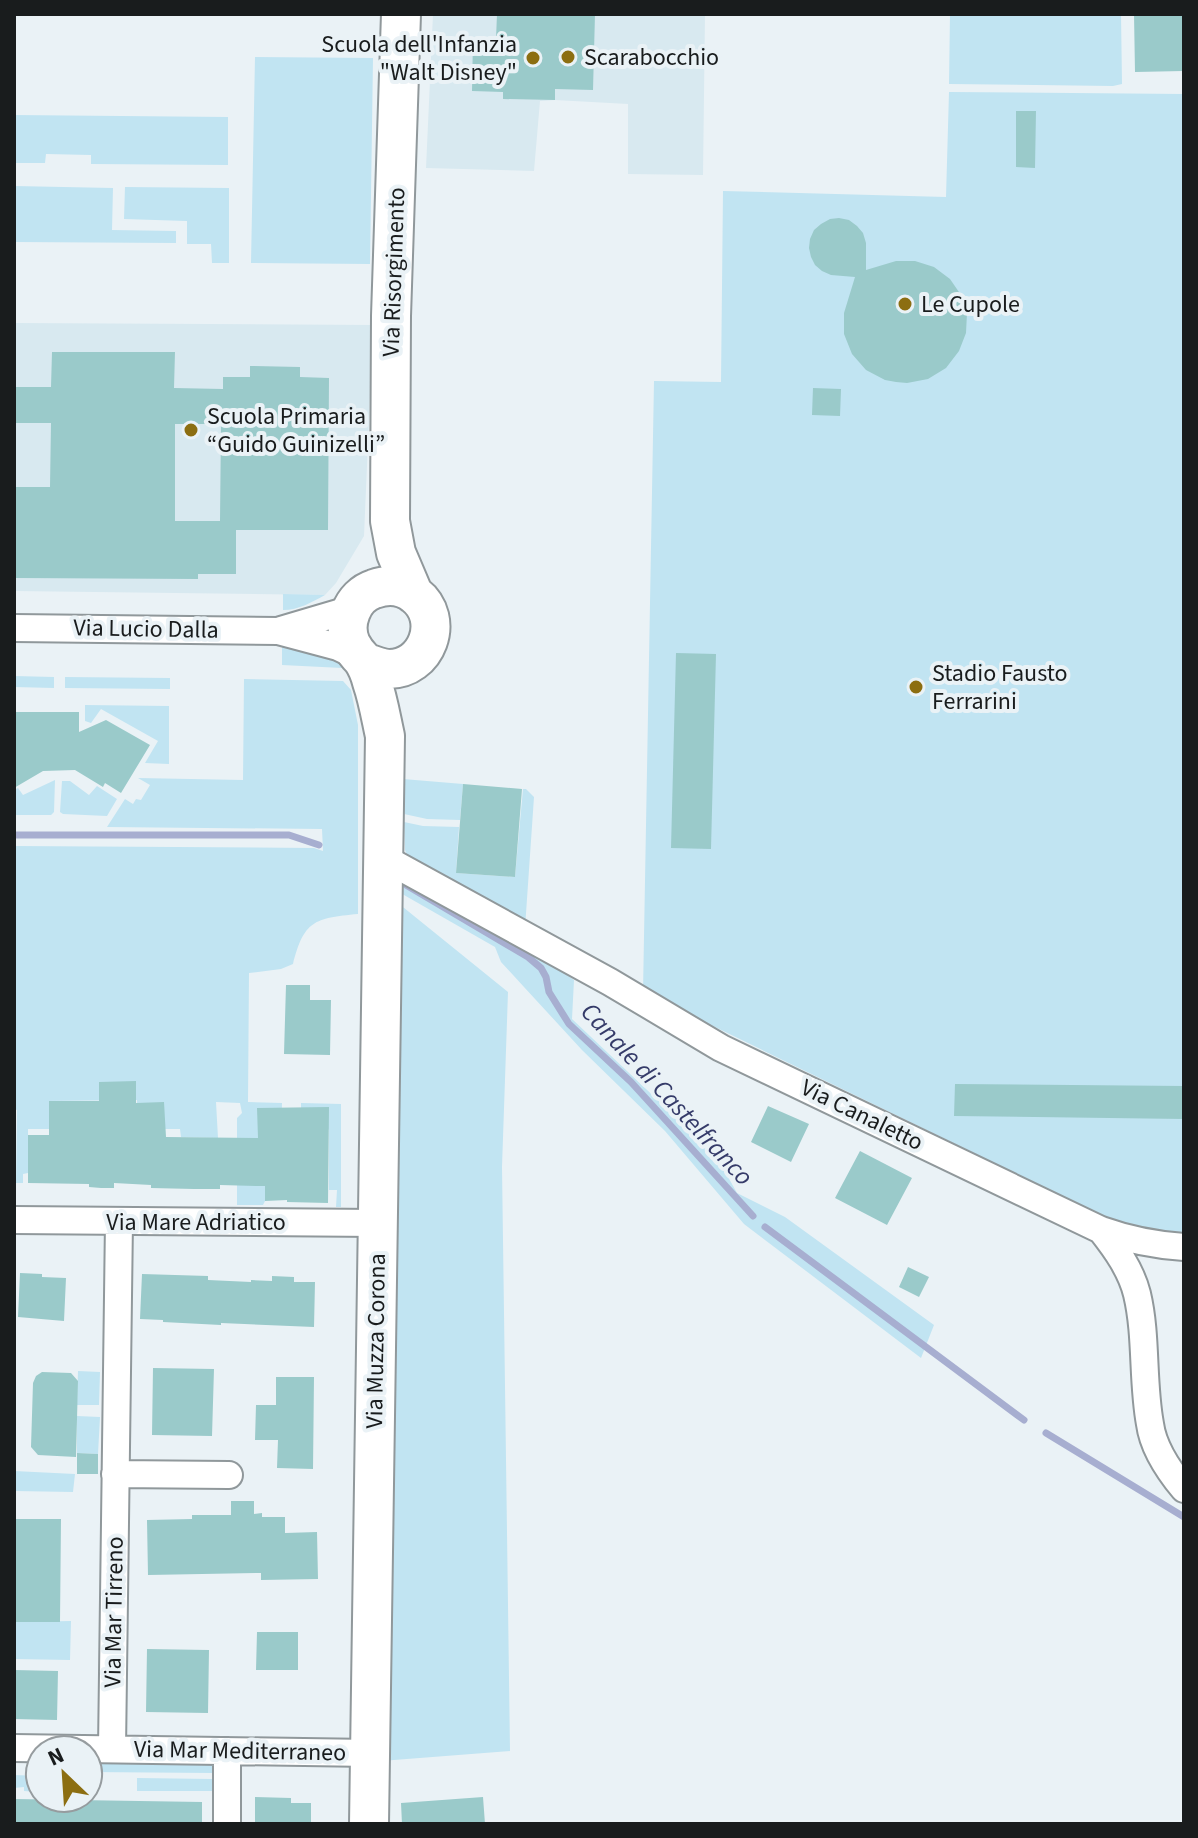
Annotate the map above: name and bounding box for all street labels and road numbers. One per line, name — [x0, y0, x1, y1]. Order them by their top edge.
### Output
street label: Via Risorgimento — [374, 187, 414, 357]
street label: Via Lucio Dalla — [73, 610, 219, 648]
street label: Via Canaletto — [795, 1070, 929, 1160]
street label: Via Mare Adriatico — [106, 1205, 286, 1240]
street label: Via Muzza Corona — [357, 1253, 395, 1429]
street label: Via Mar Tirreno — [95, 1536, 133, 1688]
street label: Via Mar Mediterraneo — [134, 1732, 346, 1770]

